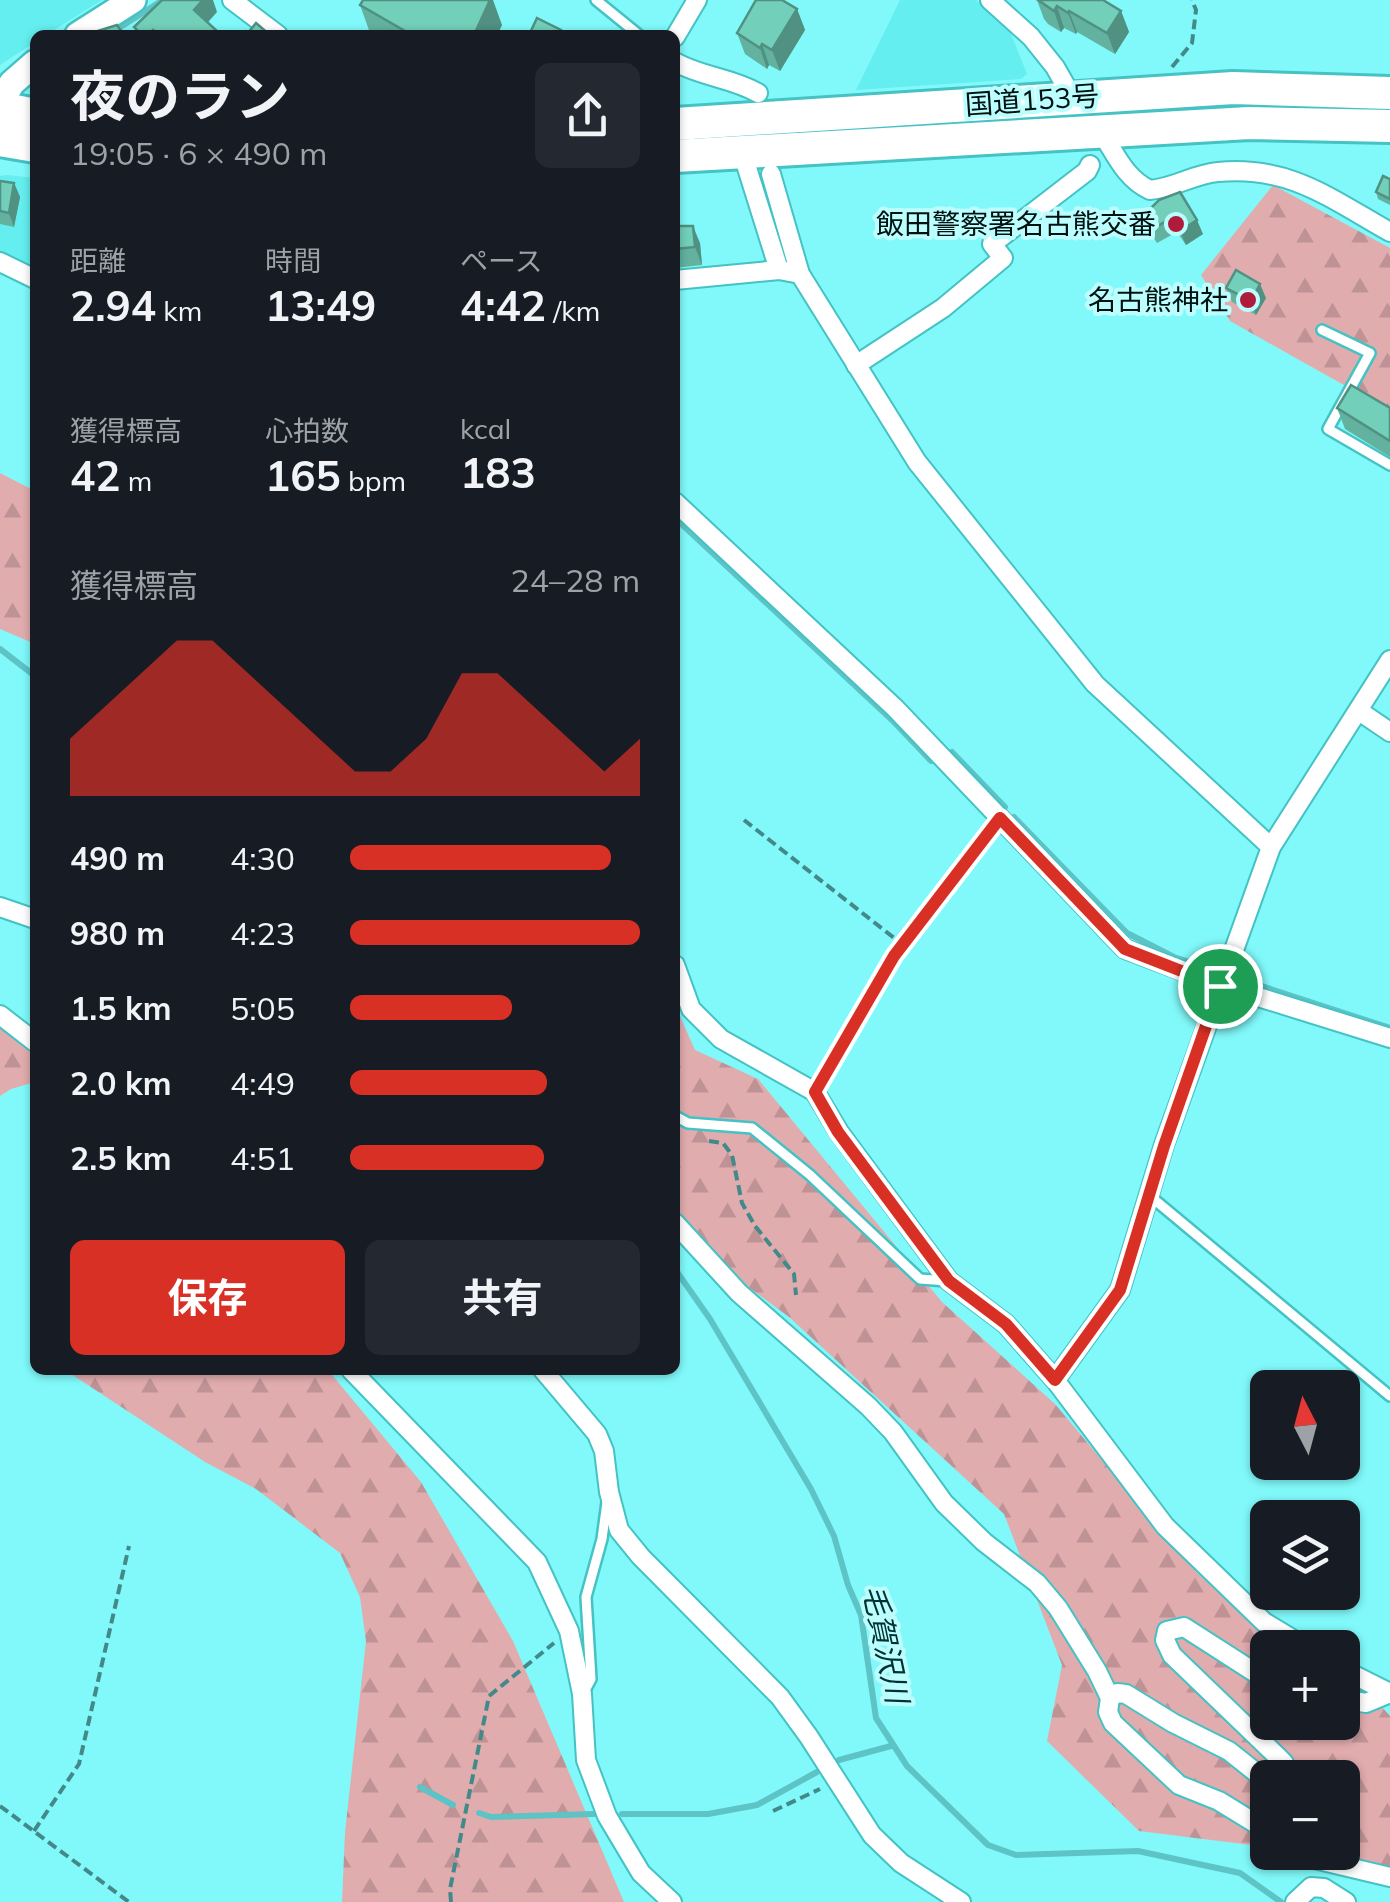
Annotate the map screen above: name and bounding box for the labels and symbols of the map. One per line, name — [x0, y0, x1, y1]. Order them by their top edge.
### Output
street label: 国道153号 — [964, 77, 1100, 122]
place label: 飯田警察署名古熊交番 — [876, 206, 1156, 241]
marker: 飯田警察署名古熊交番 — [1165, 213, 1187, 235]
place label: 名古熊神社 — [1088, 282, 1228, 317]
marker: 名古熊神社 — [1237, 289, 1259, 311]
pin — [1178, 944, 1263, 1029]
north arrow — [1250, 1370, 1360, 1480]
water label: 毛賀沢川 — [855, 1581, 918, 1709]

